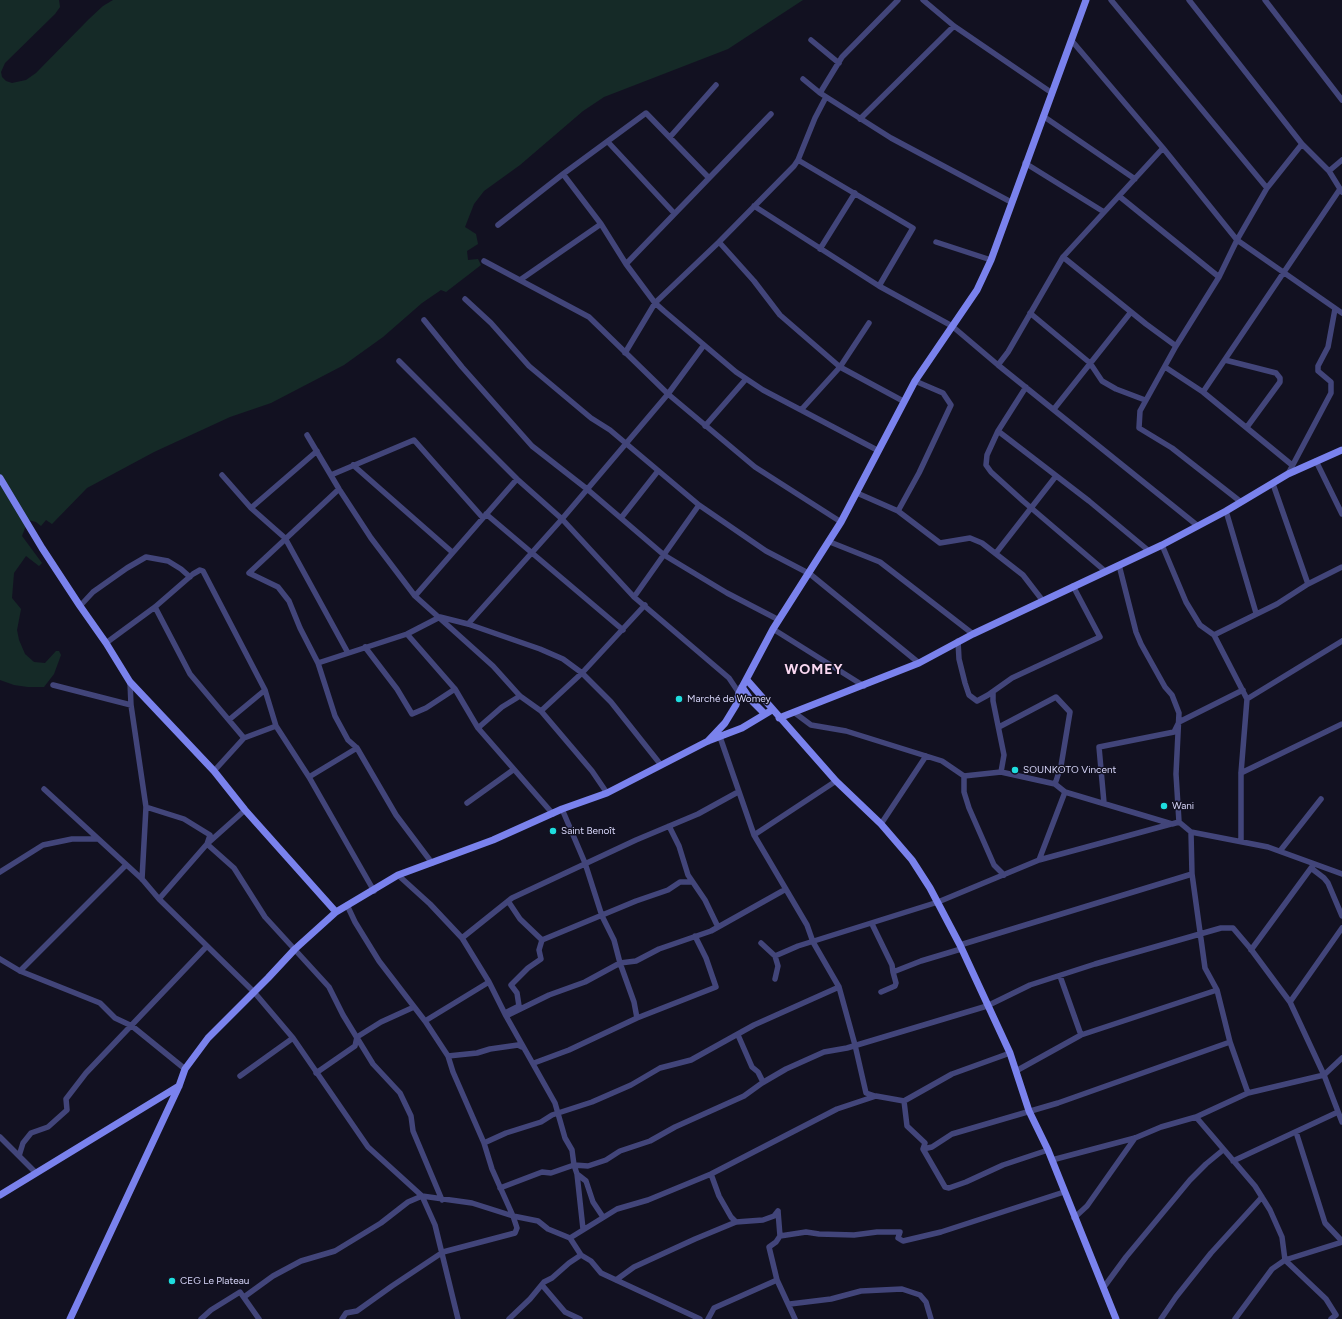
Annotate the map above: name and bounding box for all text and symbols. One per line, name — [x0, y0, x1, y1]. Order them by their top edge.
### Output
district label: WOMEY — [784, 662, 844, 678]
place label: Marché de Womey — [687, 693, 771, 705]
marker: Marché de Womey — [674, 694, 684, 704]
place label: SOUNKOTO Vincent — [1023, 764, 1116, 776]
marker: SOUNKOTO Vincent — [1010, 765, 1020, 775]
place label: Wani — [1172, 800, 1194, 812]
marker: Wani — [1159, 801, 1169, 811]
place label: Saint Benoît — [561, 825, 615, 837]
marker: Saint Benoît — [548, 826, 558, 836]
place label: CEG Le Plateau — [180, 1275, 249, 1287]
marker: CEG Le Plateau — [167, 1276, 177, 1286]

